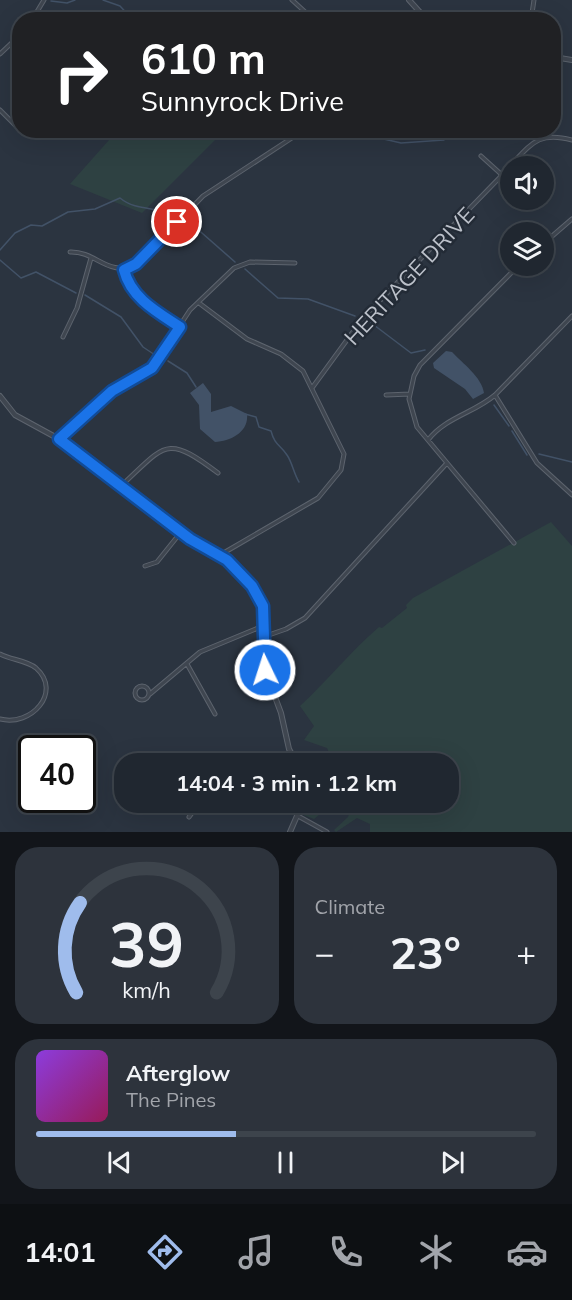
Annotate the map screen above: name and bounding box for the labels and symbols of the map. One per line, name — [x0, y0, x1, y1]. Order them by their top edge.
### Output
pin — [151, 196, 202, 247]
street label: HERITAGE DRIVE — [338, 201, 480, 351]
position arrow — [233, 638, 297, 702]
speed limit sign: 40 — [18, 735, 96, 813]

